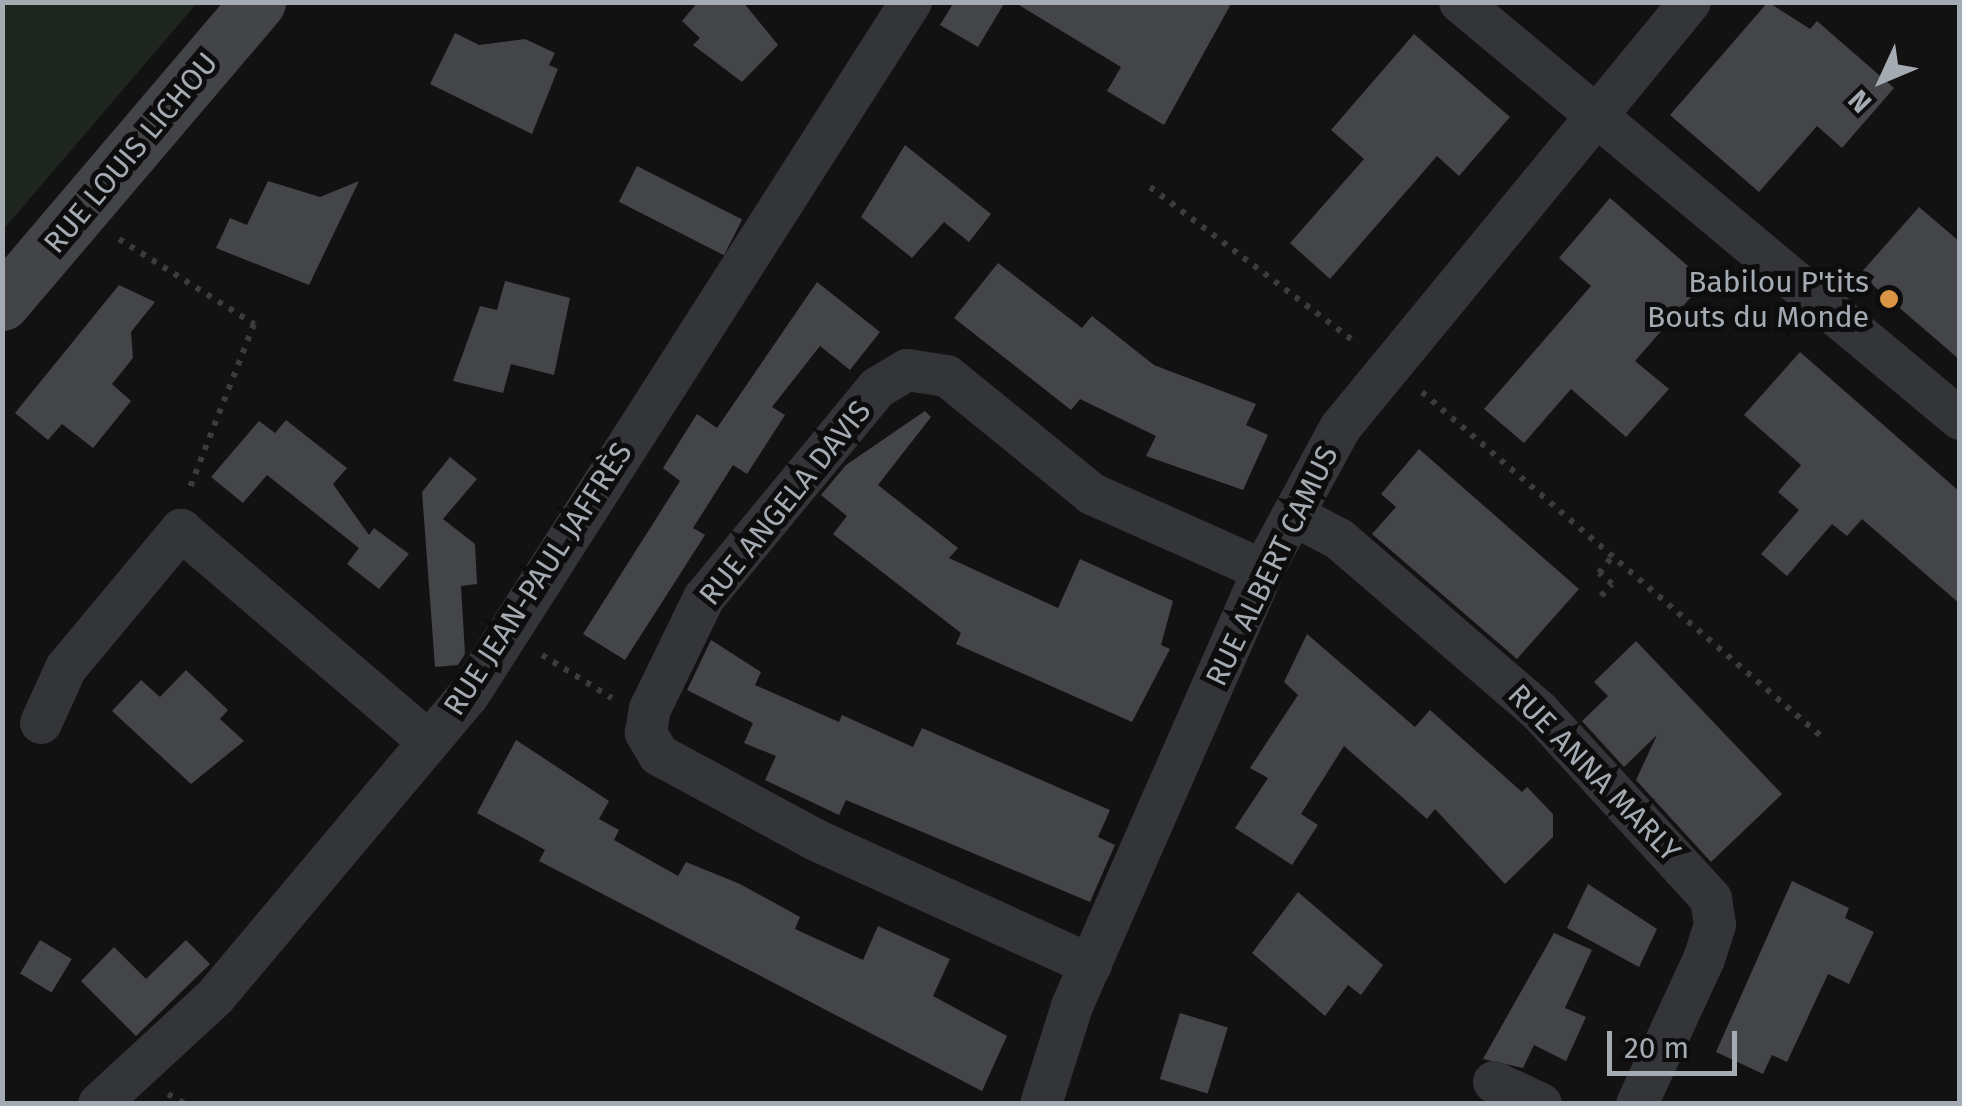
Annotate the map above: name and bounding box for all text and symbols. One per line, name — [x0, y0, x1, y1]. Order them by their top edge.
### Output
north arrow — [1832, 30, 1932, 130]
street label: RUE LOUIS LICHOU — [37, 45, 225, 261]
text: N — [1842, 83, 1878, 119]
place label: Babilou P'tits Bouts du Monde — [1647, 264, 1869, 334]
marker: Babilou P'tits Bouts du Monde — [1878, 288, 1900, 310]
street label: RUE ANGELA DAVIS — [692, 394, 878, 612]
street label: RUE JEAN-PAUL JAFFRÈS — [436, 436, 640, 722]
street label: RUE ALBERT CAMUS — [1198, 440, 1346, 692]
street label: RUE ANNA MARLY — [1500, 677, 1688, 869]
scale bar — [1612, 1011, 1742, 1073]
text: 20 m — [1624, 1030, 1689, 1066]

